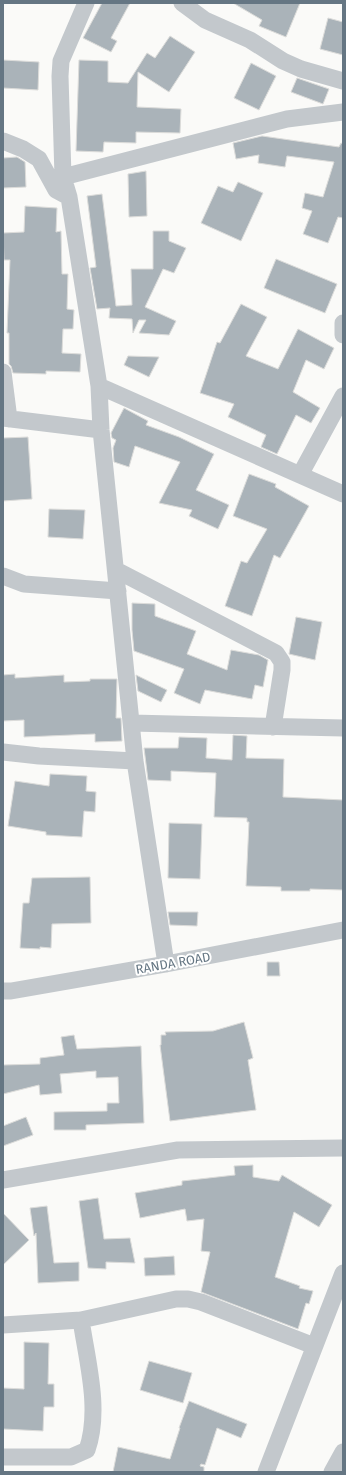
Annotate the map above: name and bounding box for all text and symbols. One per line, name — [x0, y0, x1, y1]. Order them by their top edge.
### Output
street label: RANDA ROAD — [134, 949, 212, 977]

